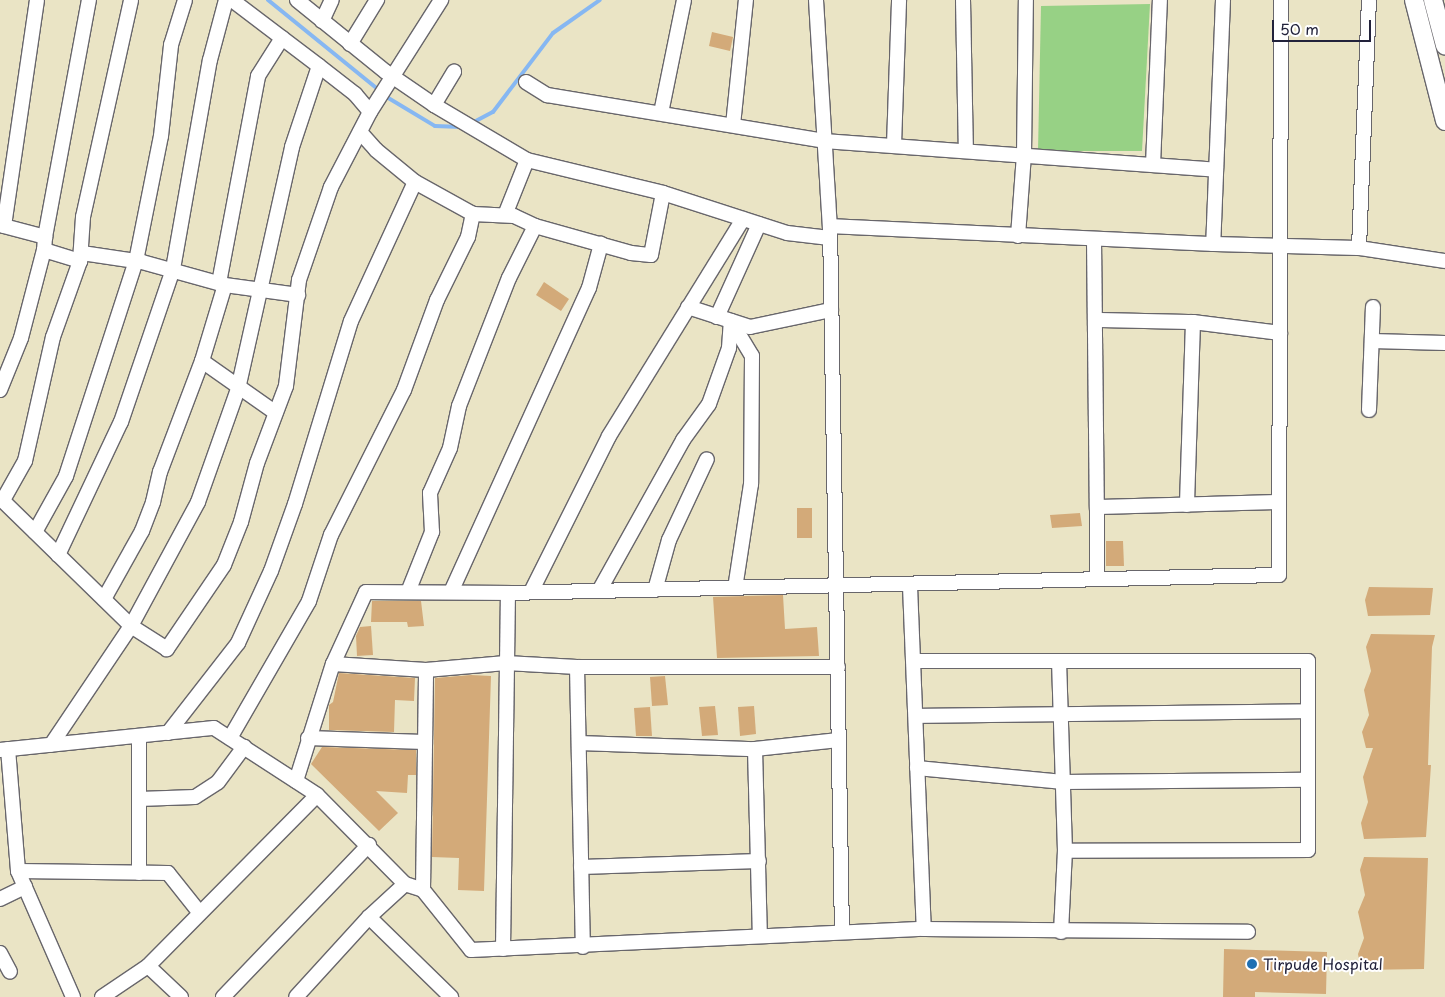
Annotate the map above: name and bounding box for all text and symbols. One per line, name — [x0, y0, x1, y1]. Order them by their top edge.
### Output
scale bar — [1275, 10, 1374, 42]
text: 50 m — [1280, 17, 1319, 40]
place label: Tirpude Hospital — [1263, 955, 1384, 973]
marker: Tirpude Hospital — [1245, 957, 1259, 971]

